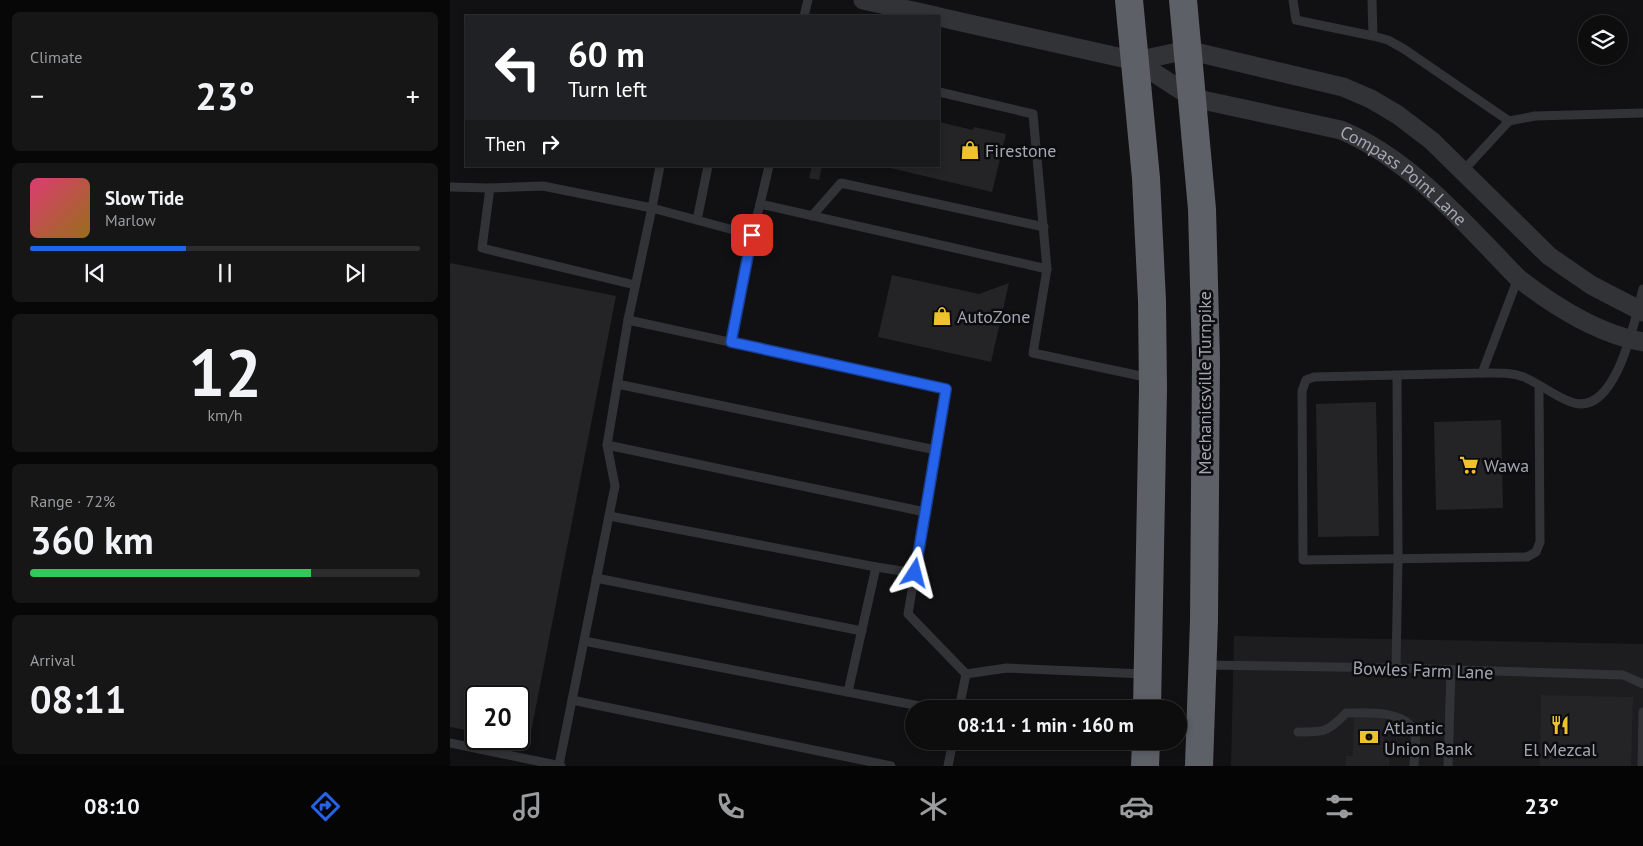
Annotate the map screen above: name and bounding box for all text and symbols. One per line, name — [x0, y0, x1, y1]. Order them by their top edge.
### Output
map controls — [1578, 15, 1628, 65]
button: layers — [1578, 15, 1628, 65]
text: 60 m — [568, 31, 645, 77]
icon: left — [485, 35, 550, 100]
text: Climate — [30, 47, 82, 67]
text: 23° — [195, 71, 255, 120]
text: Turn left — [568, 75, 647, 103]
text: − — [30, 77, 44, 114]
text: + — [406, 77, 420, 114]
street label: Compass Point Lane — [1337, 120, 1472, 230]
icon: right — [536, 130, 564, 158]
text: Then — [485, 132, 526, 156]
shop icon: Firestone — [959, 139, 981, 161]
place label: Firestone — [985, 139, 1057, 162]
text: Slow Tide — [105, 186, 184, 210]
text: Marlow — [105, 210, 156, 230]
pin — [731, 214, 773, 256]
icon: arrive — [738, 221, 766, 249]
icon: previous — [81, 259, 109, 287]
icon: pause — [211, 259, 239, 287]
icon: next — [341, 259, 369, 287]
street label: Mechanicsville Turnpike — [1193, 291, 1216, 475]
shop icon: AutoZone — [931, 305, 953, 327]
place label: AutoZone — [957, 305, 1030, 328]
text: 12 — [188, 330, 262, 414]
text: km/h — [207, 405, 243, 425]
supermarket icon: Wawa — [1458, 454, 1480, 476]
place label: Wawa — [1484, 454, 1529, 477]
text: Range · 72% — [30, 491, 115, 511]
text: 360 km — [30, 515, 154, 564]
position arrow — [888, 546, 940, 598]
text: Arrival — [30, 650, 75, 670]
street label: Bowles Farm Lane — [1352, 656, 1494, 684]
text: 08:11 — [30, 674, 126, 723]
speed limit sign: 20 — [465, 685, 530, 750]
text: 08:11 · 1 min · 160 m — [958, 713, 1134, 737]
restaurant icon: El Mezcal — [1549, 714, 1571, 736]
place label: Atlantic Union Bank — [1384, 716, 1473, 760]
bank icon: Atlantic Union Bank — [1358, 726, 1380, 748]
place label: El Mezcal — [1524, 738, 1597, 761]
icon: directions — [308, 789, 343, 824]
icon: music — [510, 789, 545, 824]
icon: phone — [713, 789, 748, 824]
icon: climate — [916, 789, 951, 824]
icon: car — [1119, 789, 1154, 824]
icon: filters — [1322, 789, 1357, 824]
text: 08:10 — [84, 792, 140, 820]
text: 23° — [1524, 792, 1559, 820]

